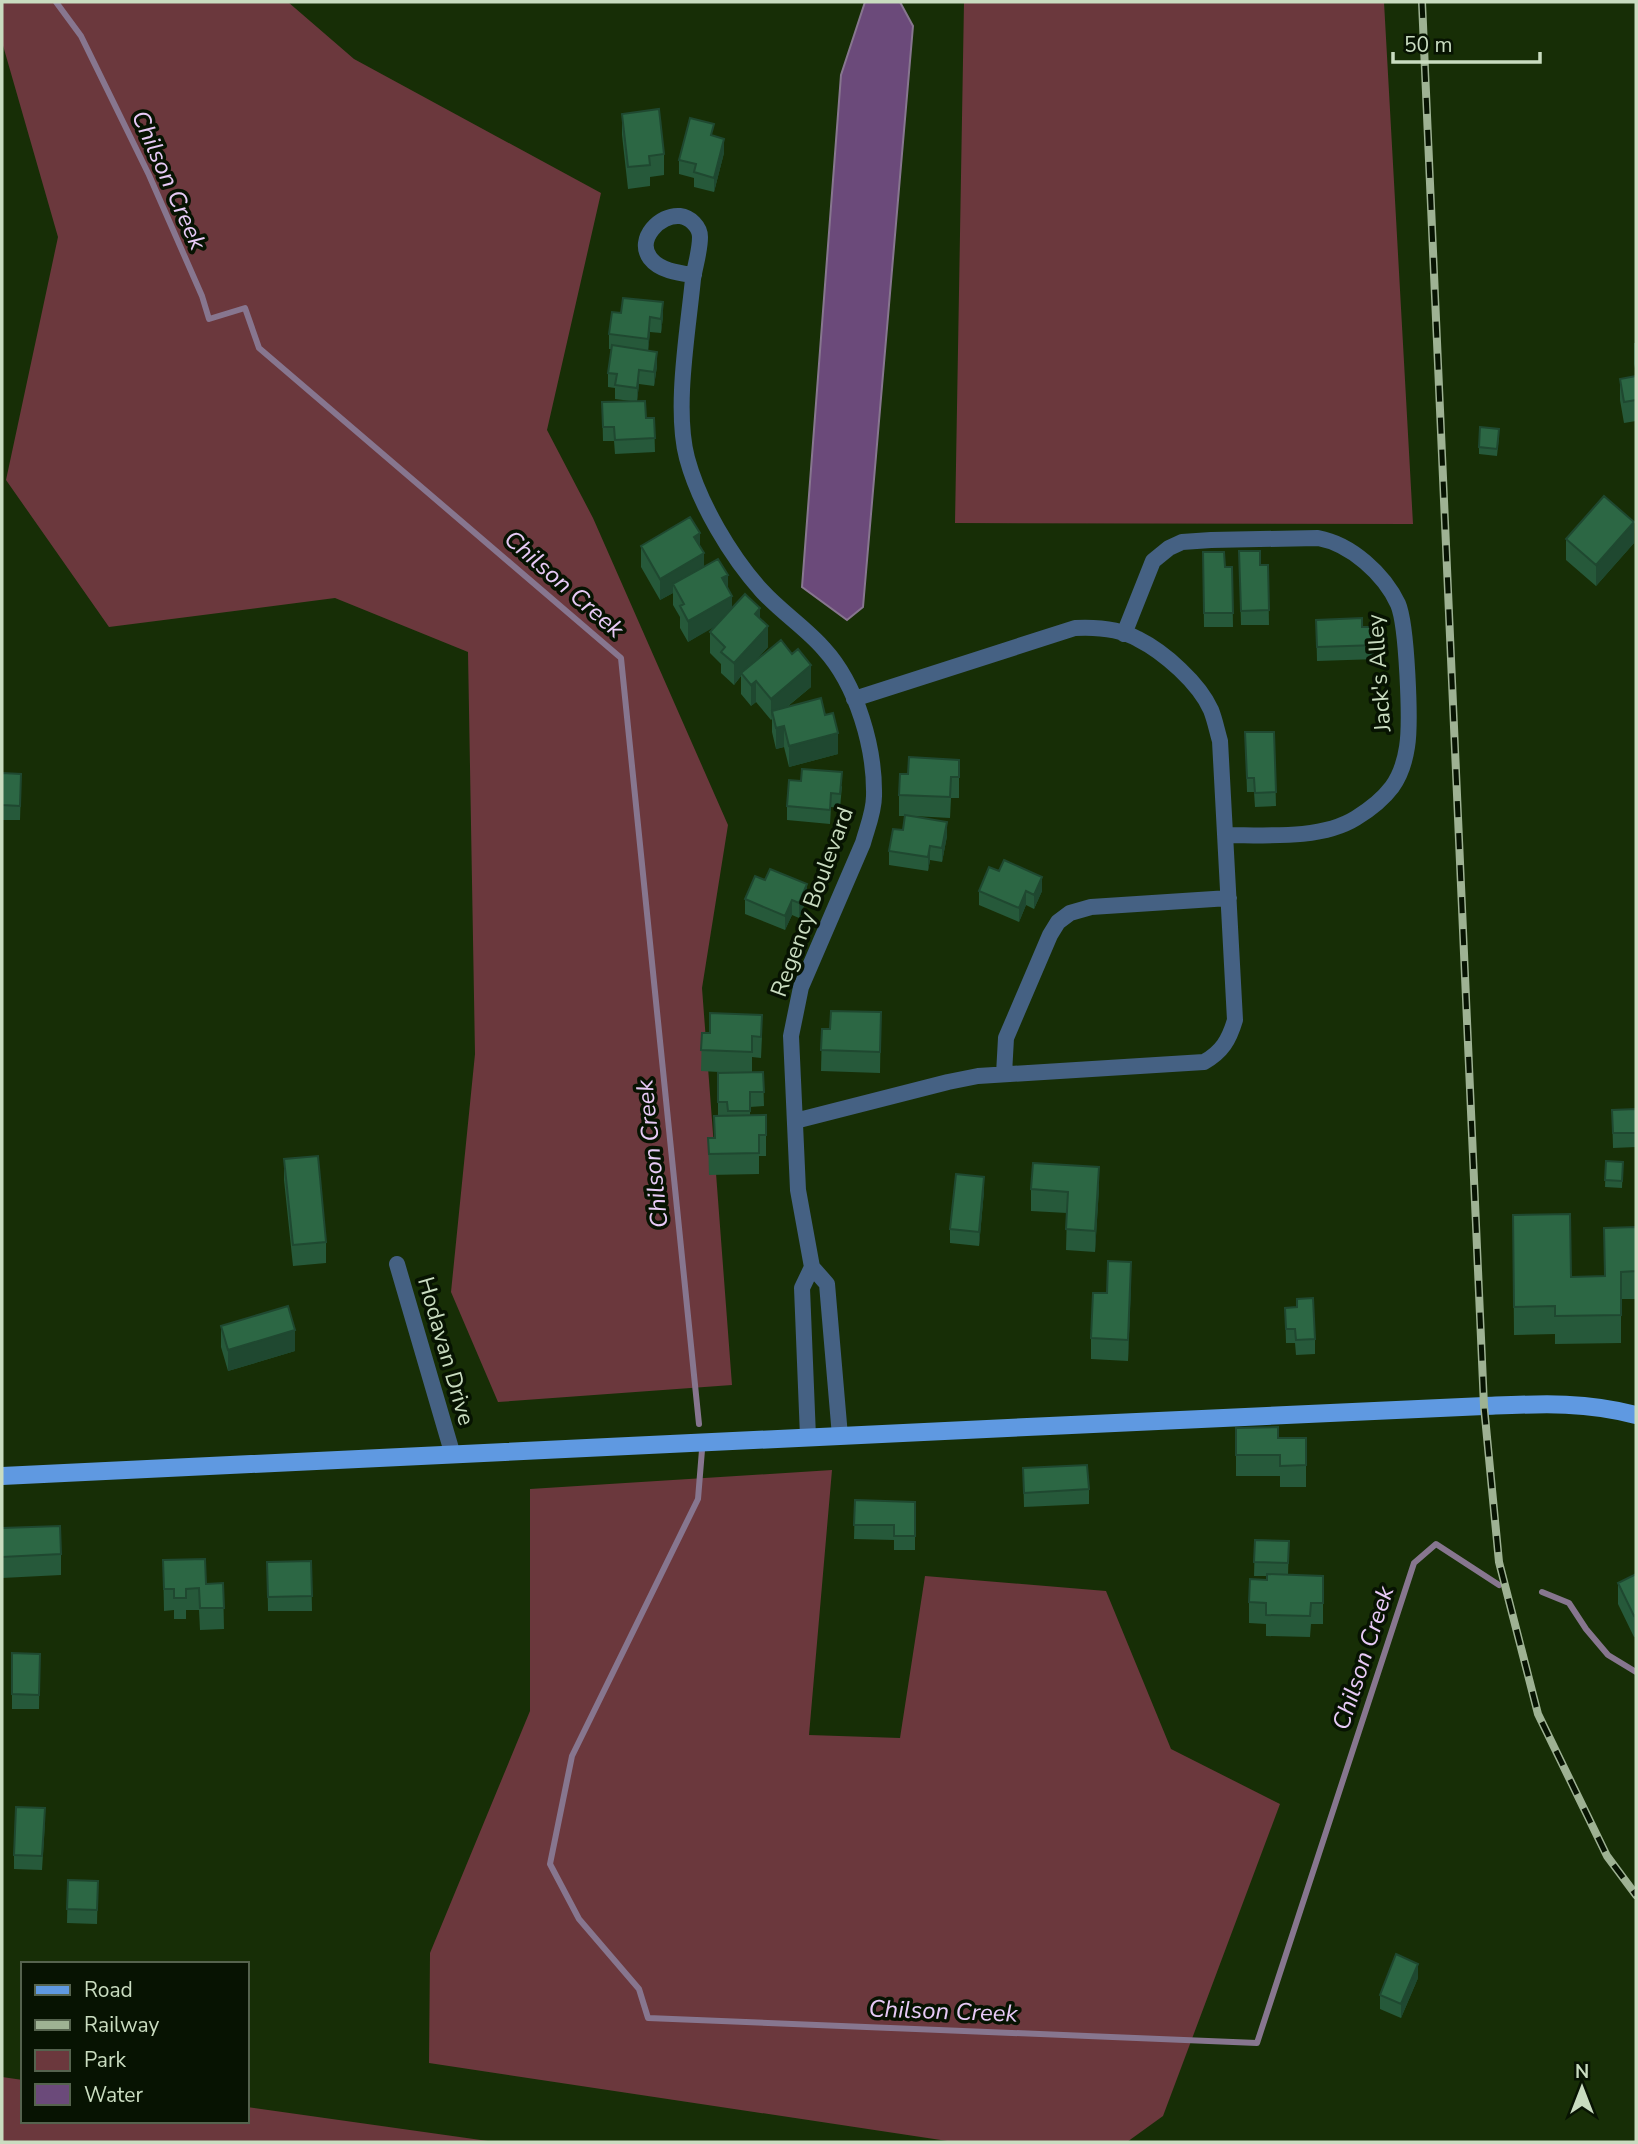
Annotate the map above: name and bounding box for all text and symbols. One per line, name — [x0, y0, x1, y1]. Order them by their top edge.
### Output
scale bar — [1393, 21, 1540, 65]
text: 50 m — [1404, 31, 1453, 59]
water label: Chilson Creek — [124, 105, 214, 256]
water label: Chilson Creek — [497, 523, 632, 646]
street label: Jack's Alley — [1359, 613, 1399, 734]
street label: Regency Boulevard — [763, 803, 861, 1001]
water label: Chilson Creek — [628, 1077, 676, 1230]
street label: Hodavan Drive — [410, 1273, 482, 1429]
water label: Chilson Creek — [1325, 1581, 1402, 1734]
legend — [21, 1962, 248, 2123]
text: Road — [84, 1976, 133, 2004]
water label: Chilson Creek — [868, 1992, 1019, 2030]
text: Railway — [84, 2011, 159, 2039]
text: Park — [84, 2046, 126, 2074]
north arrow — [1547, 2053, 1617, 2123]
text: N — [1575, 2059, 1589, 2085]
text: Water — [84, 2081, 143, 2109]

